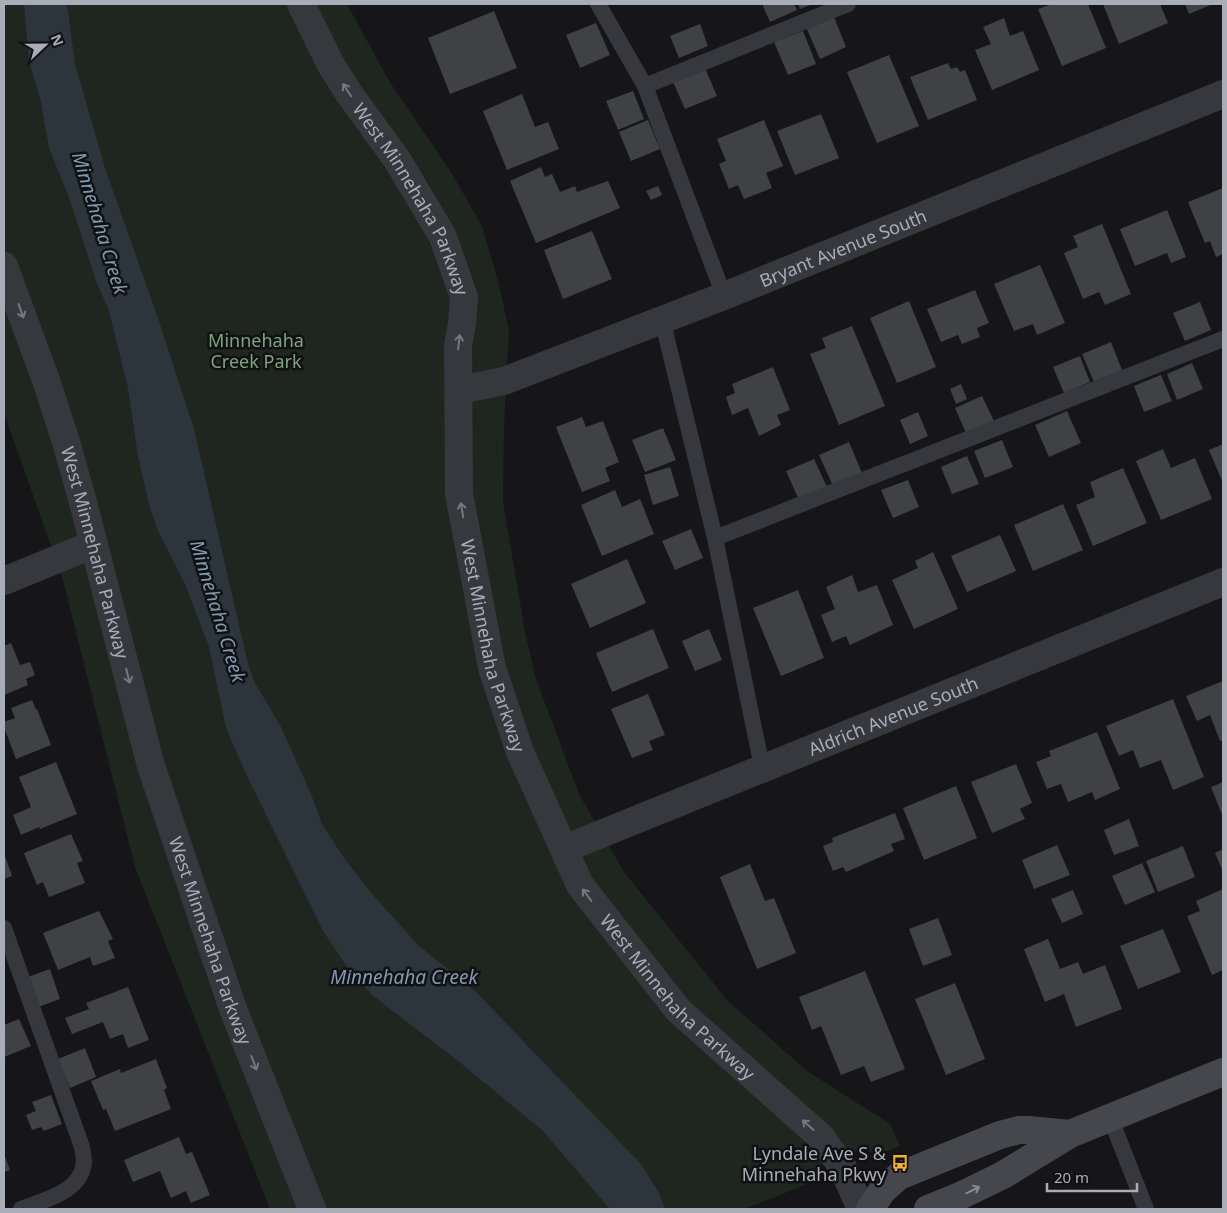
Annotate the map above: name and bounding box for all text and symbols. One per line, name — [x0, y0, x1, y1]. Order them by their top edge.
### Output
north arrow — [20, 20, 70, 70]
text: N — [47, 31, 68, 49]
one-way arrow — [341, 83, 351, 97]
street label: West Minnehaha Parkway — [348, 98, 475, 299]
water label: Minnehaha Creek — [66, 149, 134, 298]
street label: Bryant Avenue South — [756, 203, 930, 292]
one-way arrow — [17, 303, 26, 319]
park label: Minnehaha Creek Park — [208, 328, 304, 373]
one-way arrow — [454, 334, 464, 350]
street label: West Minnehaha Parkway — [56, 444, 135, 662]
one-way arrow — [457, 502, 467, 518]
water label: Minnehaha Creek — [184, 537, 252, 686]
street label: West Minnehaha Parkway — [456, 537, 531, 756]
one-way arrow — [124, 667, 133, 683]
street label: Aldrich Avenue South — [805, 671, 982, 761]
street label: West Minnehaha Parkway — [164, 833, 258, 1049]
one-way arrow — [582, 888, 592, 902]
street label: West Minnehaha Parkway — [595, 909, 761, 1086]
water label: Minnehaha Creek — [330, 964, 478, 990]
one-way arrow — [250, 1055, 259, 1070]
one-way arrow — [802, 1119, 815, 1131]
place label: Lyndale Ave S & Minnehaha Pkwy — [742, 1141, 887, 1186]
bus stop icon: Lyndale Ave S & Minnehaha Pkwy — [890, 1153, 910, 1173]
scale bar — [1047, 1160, 1137, 1192]
text: 20 m — [1054, 1167, 1089, 1187]
one-way arrow — [965, 1185, 980, 1194]

